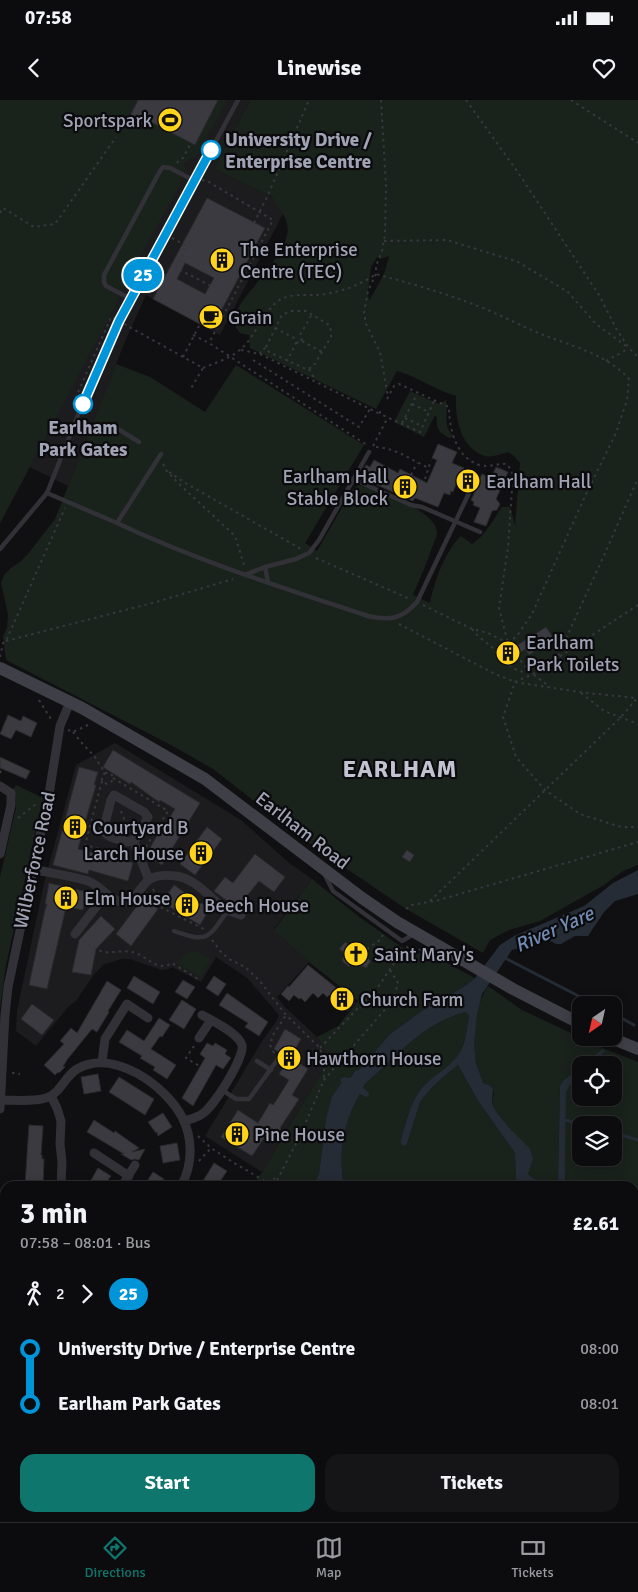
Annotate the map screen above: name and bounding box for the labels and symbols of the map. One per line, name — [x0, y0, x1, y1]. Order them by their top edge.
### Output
sports icon: Sportspark — [157, 107, 183, 133]
place label: Sportspark — [63, 109, 152, 133]
place label: University Drive / Enterprise Centre — [225, 128, 372, 174]
marker: University Drive / Enterprise Centre — [201, 140, 221, 160]
place label: The Enterprise Centre (TEC) — [240, 238, 358, 284]
building icon: The Enterprise Centre (TEC) — [209, 247, 235, 273]
line badge: 25 — [120, 259, 166, 291]
cafe icon: Grain — [198, 304, 224, 330]
place label: Grain — [228, 306, 272, 330]
marker: Earlham Park Gates — [73, 394, 93, 414]
place label: Earlham Park Gates — [38, 416, 128, 462]
place label: Earlham Hall Stable Block — [282, 465, 388, 511]
building icon: Earlham Hall — [455, 468, 481, 494]
place label: Earlham Hall — [486, 470, 592, 494]
building icon: Earlham Hall Stable Block — [392, 474, 418, 500]
place label: Earlham Park Toilets — [526, 631, 619, 677]
building icon: Earlham Park Toilets — [495, 640, 521, 666]
district label: EARLHAM — [342, 754, 458, 784]
street label: Earlham Road — [251, 787, 354, 875]
street label: Wilberforce Road — [9, 789, 61, 931]
building icon: Courtyard B — [62, 814, 88, 840]
place label: Courtyard B — [92, 816, 189, 840]
building icon: Larch House — [188, 840, 214, 866]
place label: Larch House — [84, 842, 184, 866]
building icon: Elm House — [53, 885, 79, 911]
place label: Elm House — [84, 887, 171, 911]
building icon: Beech House — [174, 892, 200, 918]
place label: Beech House — [204, 894, 309, 918]
water label: River Yare — [511, 901, 599, 958]
church icon: Saint Mary's — [343, 941, 369, 967]
place label: Saint Mary's — [374, 943, 474, 967]
building icon: Church Farm — [329, 986, 355, 1012]
place label: Church Farm — [360, 988, 463, 1012]
north arrow — [572, 996, 622, 1046]
building icon: Hawthorn House — [276, 1045, 302, 1071]
place label: Hawthorn House — [306, 1047, 442, 1071]
building icon: Pine House — [224, 1121, 250, 1147]
place label: Pine House — [254, 1123, 345, 1147]

